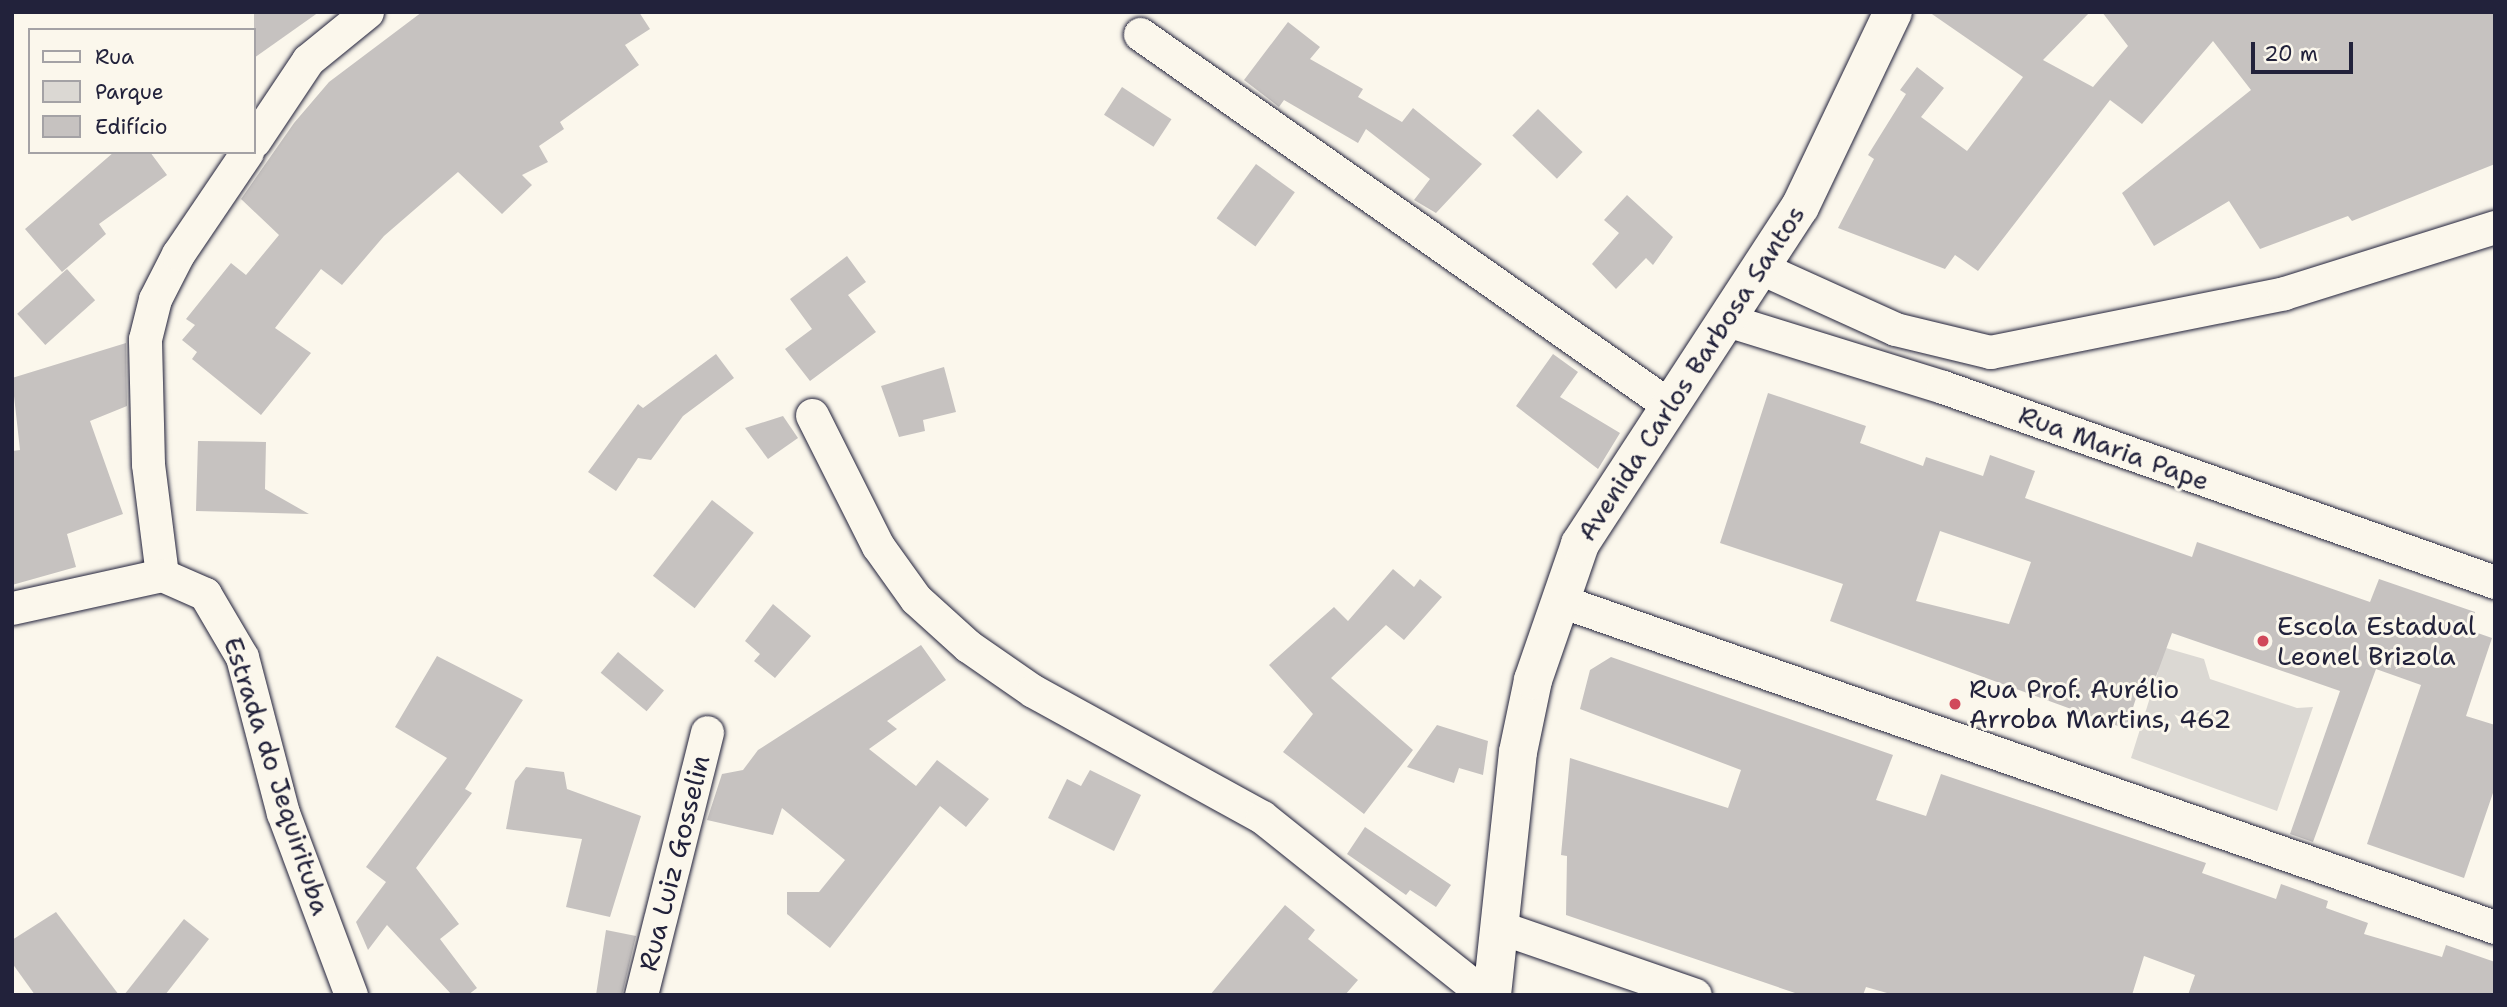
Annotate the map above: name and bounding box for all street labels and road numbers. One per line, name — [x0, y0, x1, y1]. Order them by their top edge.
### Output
street label: Avenida Carlos Barbosa Santos — [1571, 199, 1811, 547]
street label: Rua Maria Pape — [2014, 399, 2214, 497]
street label: Estrada do Jequirituba — [217, 633, 337, 919]
street label: Rua Luiz Gosselin — [632, 752, 716, 974]

